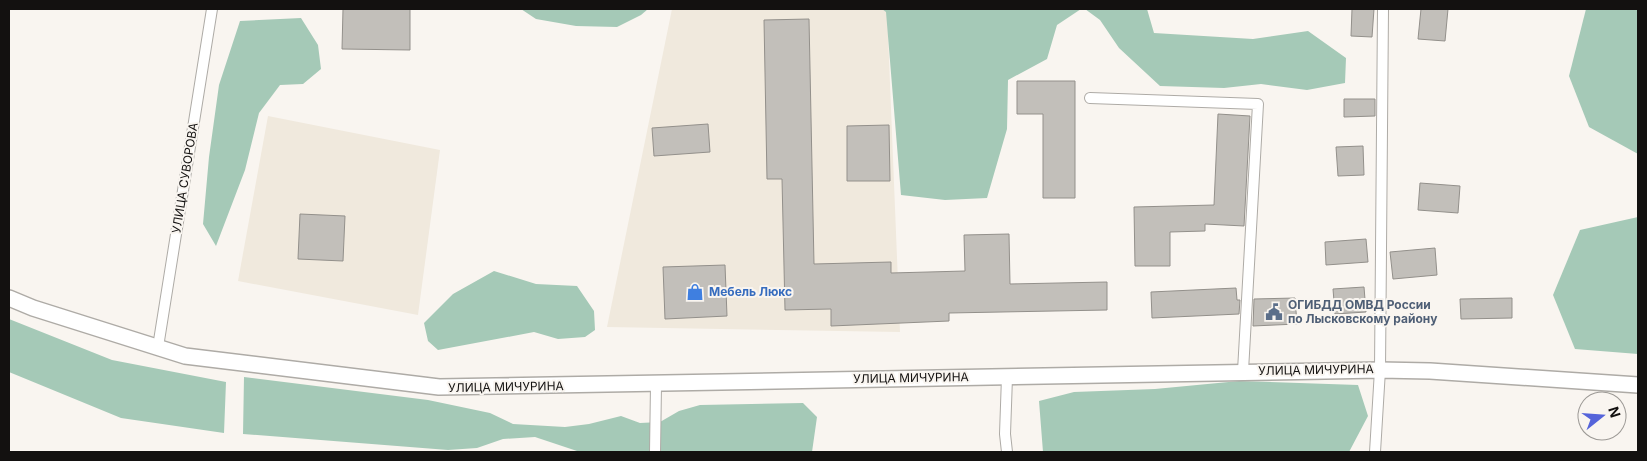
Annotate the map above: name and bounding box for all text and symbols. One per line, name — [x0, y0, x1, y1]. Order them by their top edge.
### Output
street label: УЛИЦА СУВОРОВА — [168, 121, 201, 234]
shop icon: Мебель Люкс — [685, 282, 705, 302]
place label: Мебель Люкс — [709, 284, 792, 299]
place label: ОГИБДД ОМВД России по Лысковскому району — [1288, 297, 1438, 326]
public building icon: ОГИБДД ОМВД России по Лысковскому району — [1264, 302, 1284, 322]
street label: УЛИЦА МИЧУРИНА — [1258, 361, 1374, 378]
street label: УЛИЦА МИЧУРИНА — [853, 369, 969, 386]
street label: УЛИЦА МИЧУРИНА — [448, 378, 564, 395]
north arrow — [1577, 391, 1627, 441]
text: N — [1605, 404, 1625, 420]

